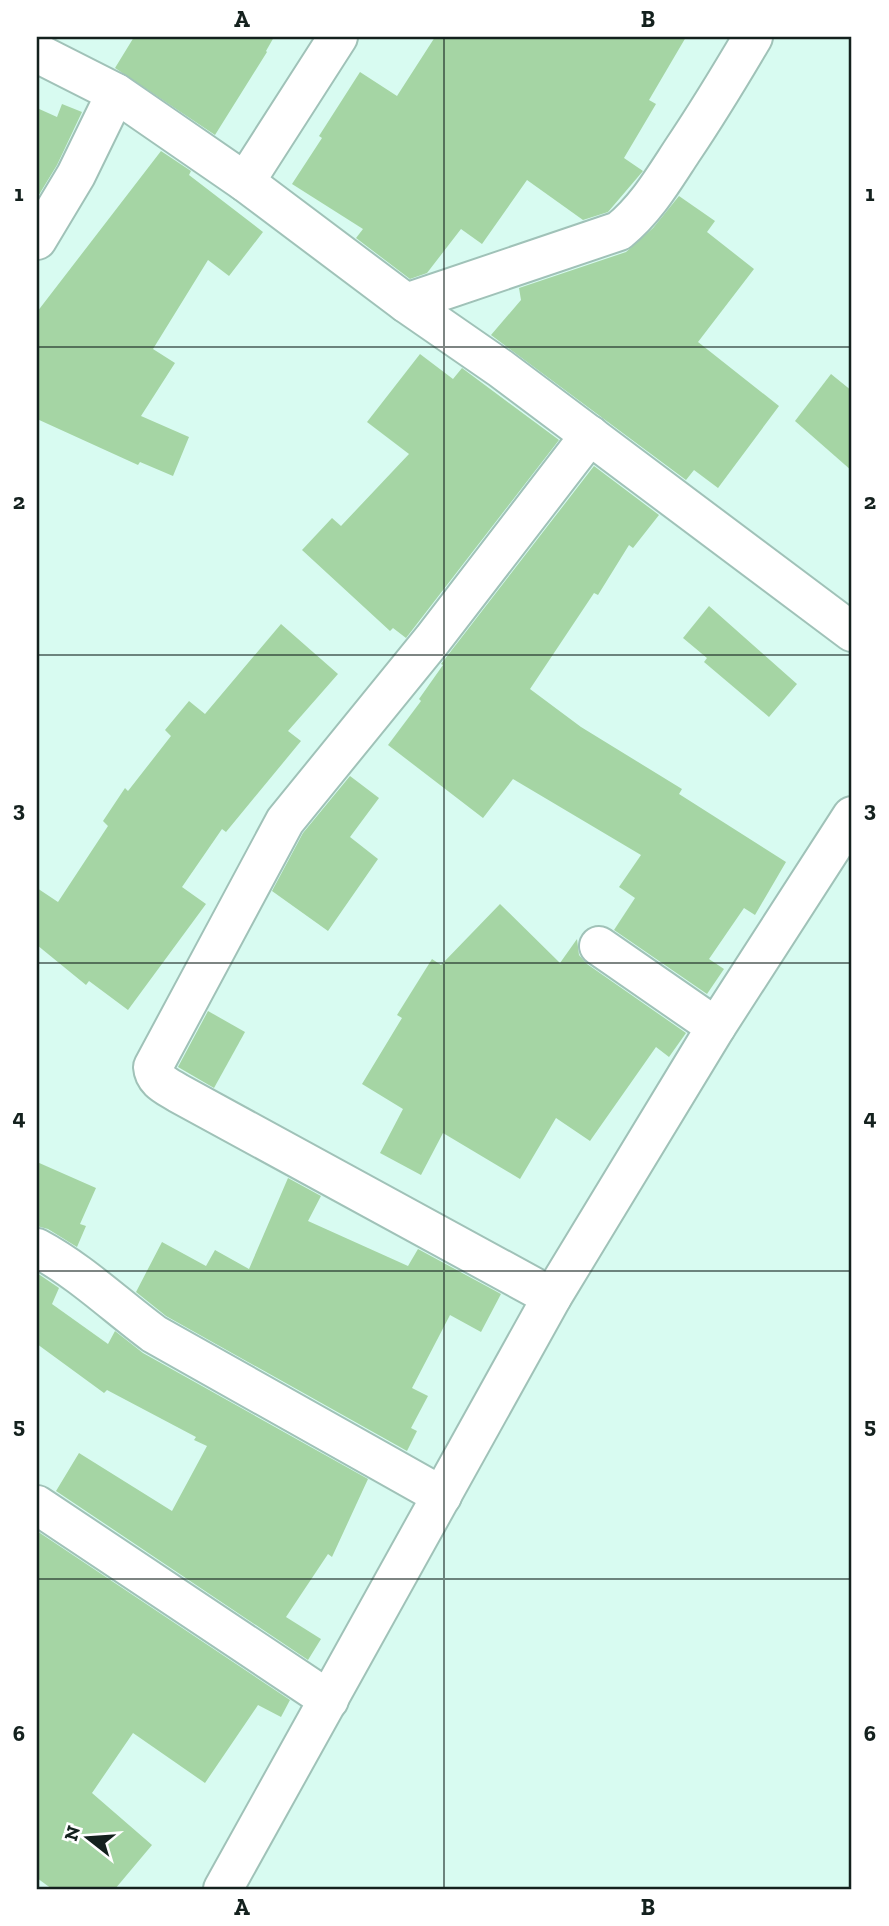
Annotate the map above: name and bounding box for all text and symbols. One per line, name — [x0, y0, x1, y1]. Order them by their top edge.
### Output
text: A — [234, 5, 250, 33]
text: B — [641, 5, 655, 33]
text: 1 — [14, 179, 24, 207]
text: 1 — [865, 179, 875, 207]
text: 2 — [13, 487, 25, 515]
text: 2 — [864, 487, 876, 515]
text: 3 — [13, 795, 25, 823]
text: 3 — [864, 795, 876, 823]
text: 4 — [12, 1103, 26, 1131]
text: 4 — [863, 1103, 877, 1131]
text: 5 — [13, 1411, 25, 1439]
text: 5 — [864, 1411, 876, 1439]
text: 6 — [13, 1719, 25, 1747]
text: 6 — [864, 1719, 876, 1747]
north arrow — [52, 1804, 122, 1874]
text: N — [59, 1823, 85, 1843]
text: A — [234, 1893, 250, 1921]
text: B — [641, 1893, 655, 1921]

